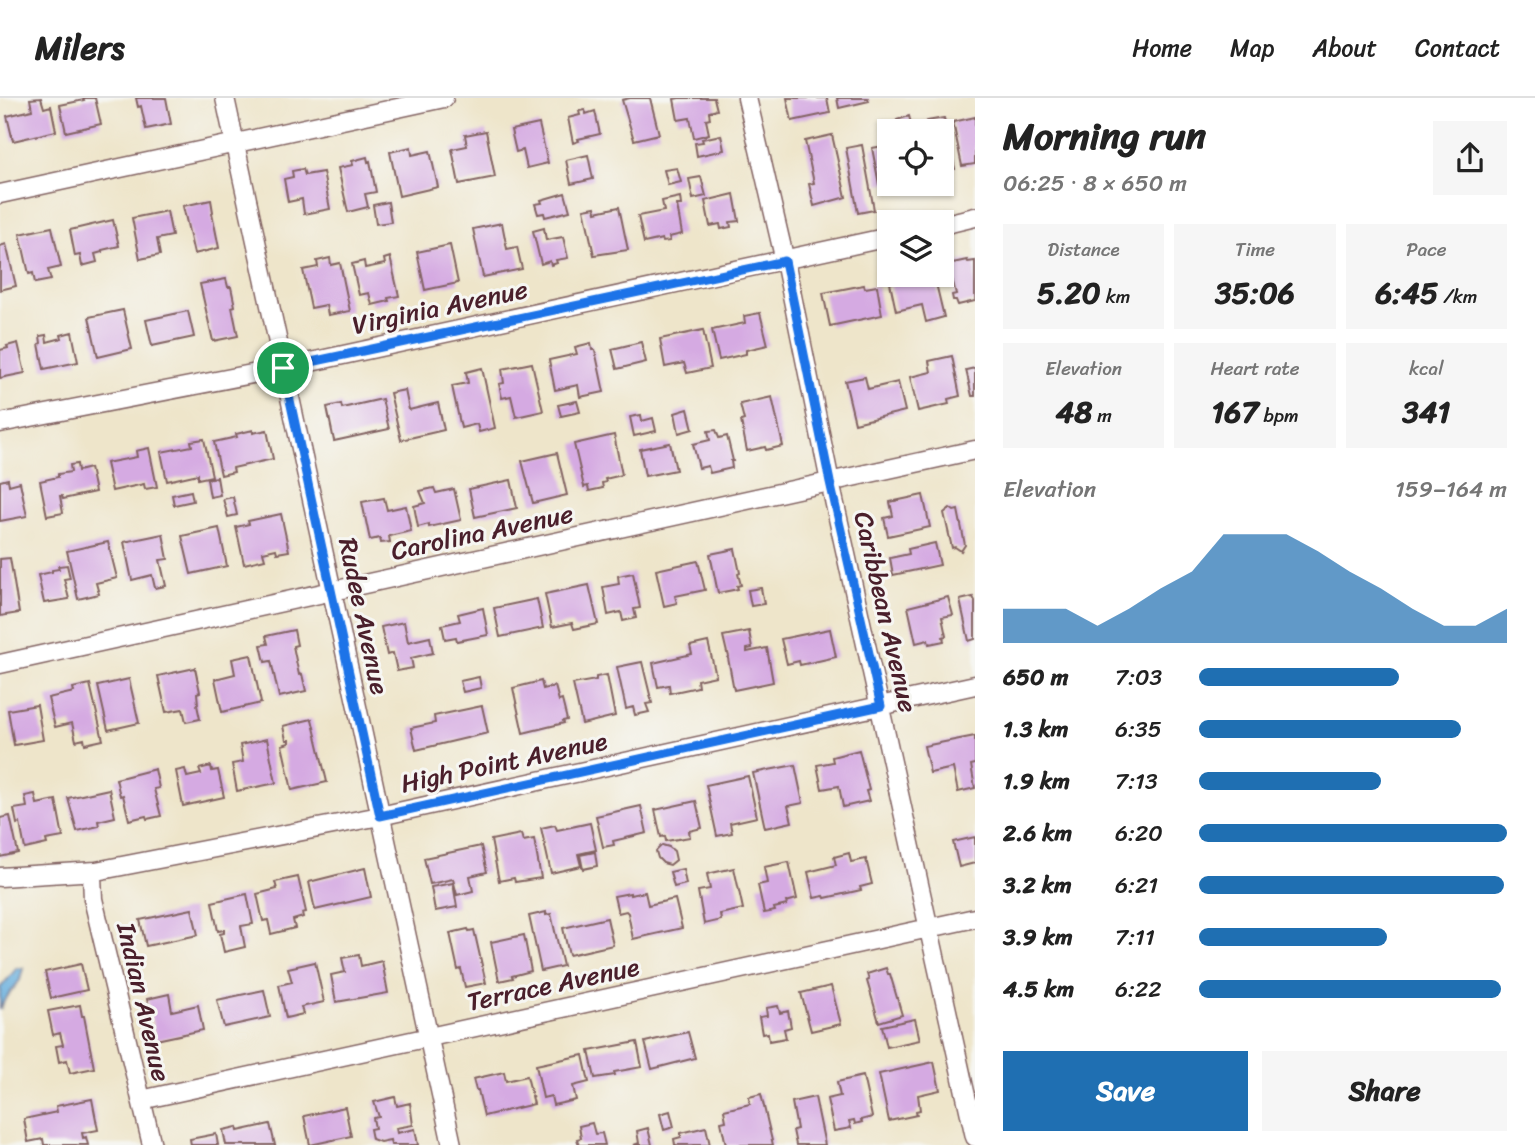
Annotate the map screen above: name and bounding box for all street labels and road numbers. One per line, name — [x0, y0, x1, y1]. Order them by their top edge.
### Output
street label: Virginia Avenue — [348, 266, 532, 348]
street label: Carolina Avenue — [387, 490, 577, 574]
street label: Caribbean Avenue — [841, 507, 931, 717]
street label: Rudee Avenue — [325, 533, 403, 699]
street label: High Point Avenue — [396, 718, 612, 806]
street label: Indian Avenue — [103, 917, 185, 1086]
street label: Terrace Avenue — [463, 943, 644, 1025]

